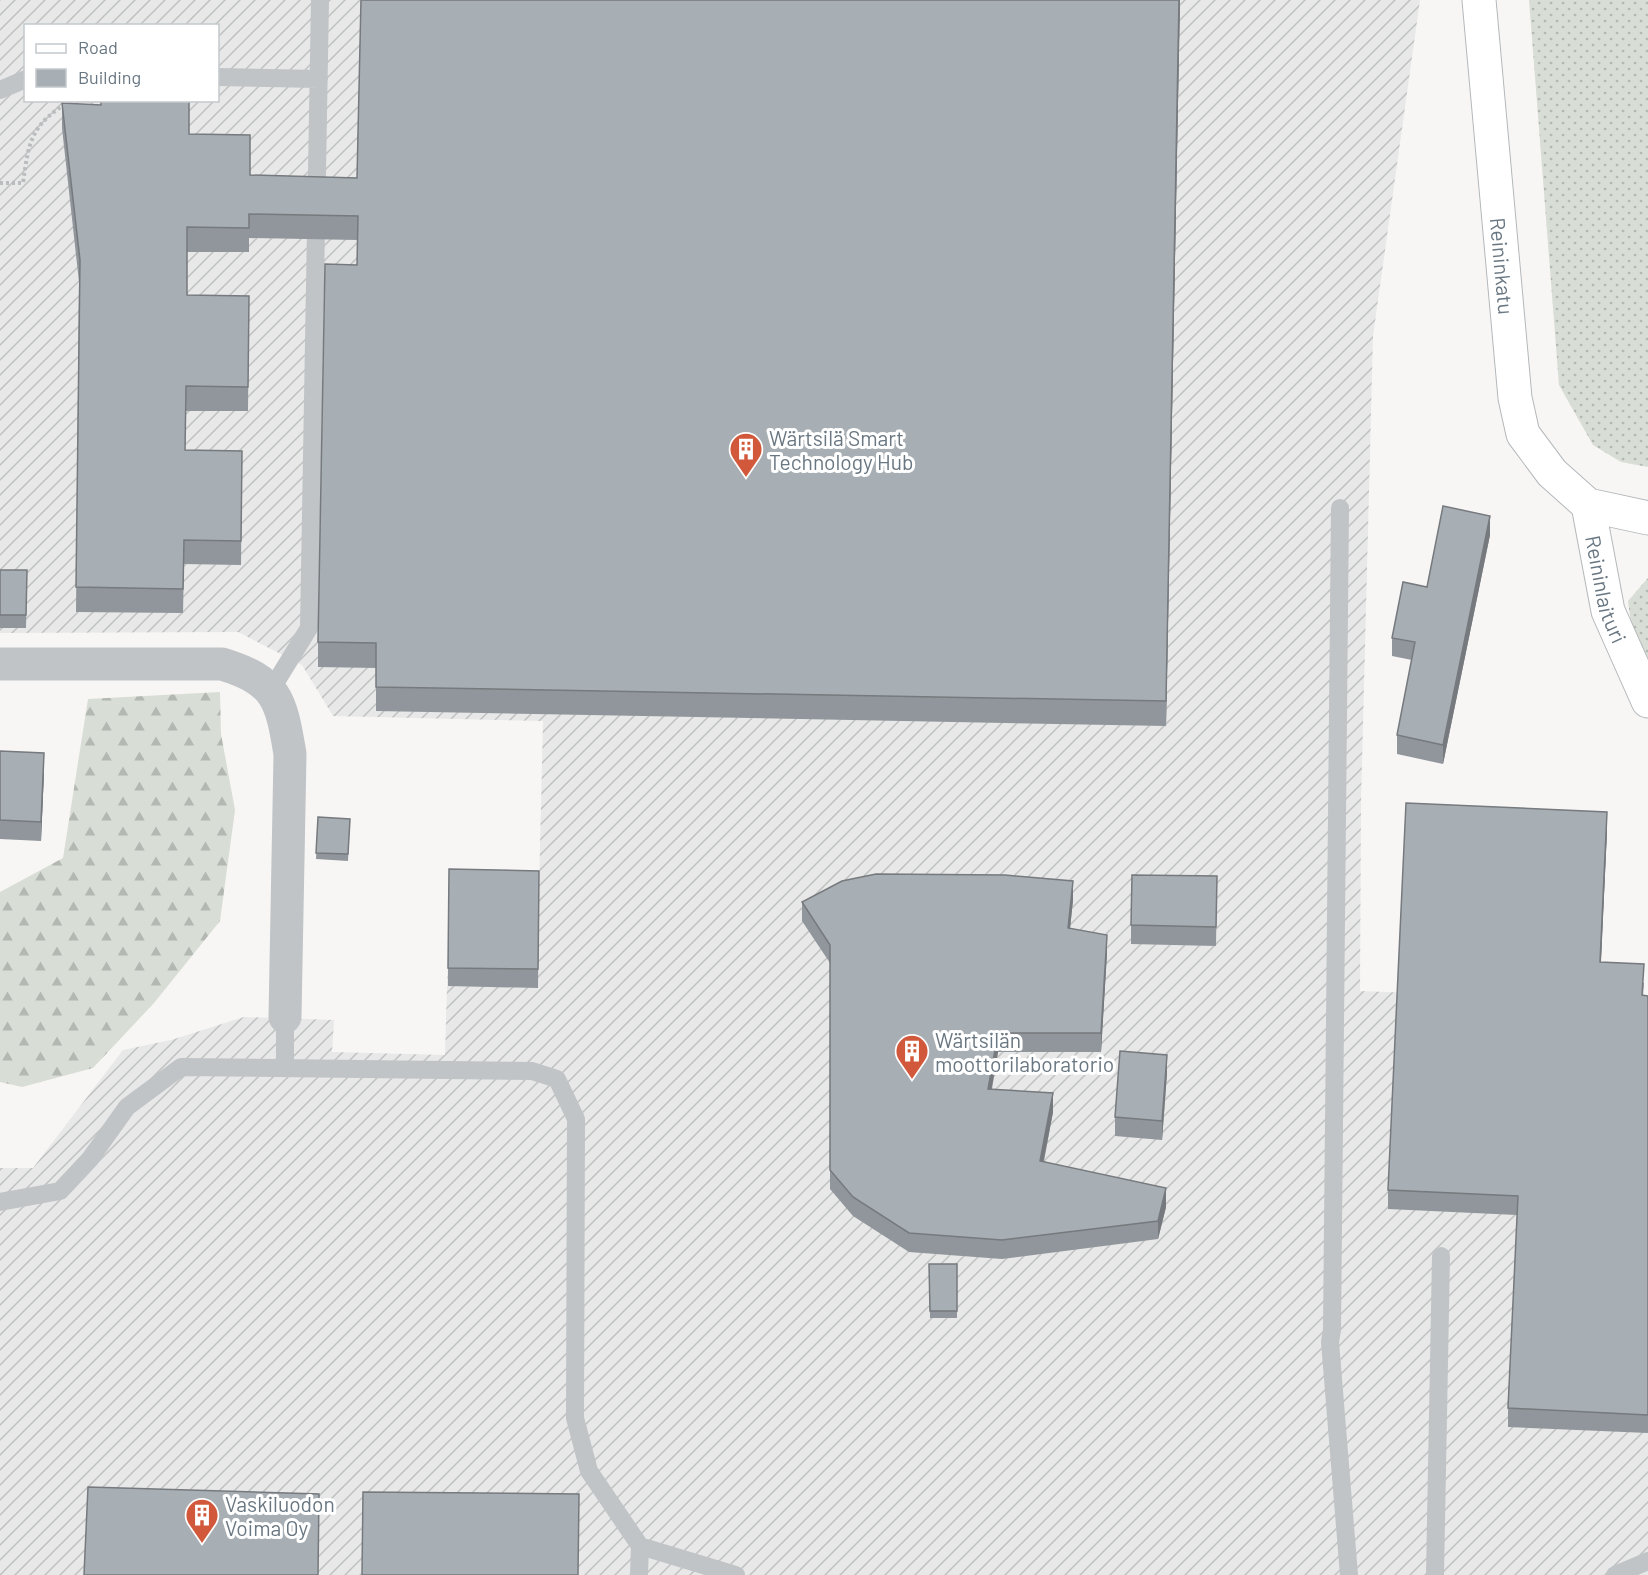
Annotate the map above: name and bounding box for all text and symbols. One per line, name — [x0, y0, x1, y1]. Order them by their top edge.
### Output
legend — [24, 24, 219, 102]
text: Road — [78, 36, 118, 58]
text: Building — [78, 66, 141, 88]
street label: Reininkatu — [1486, 216, 1520, 315]
place label: Wärtsilä Smart Technology Hub — [769, 425, 913, 474]
building icon: Wärtsilä Smart Technology Hub — [728, 431, 764, 478]
street label: Reininlaituri — [1581, 533, 1633, 646]
place label: Wärtsilän moottorilaboratorio — [935, 1027, 1114, 1076]
building icon: Wärtsilän moottorilaboratorio — [894, 1033, 930, 1080]
place label: Vaskiluodon Voima Oy — [225, 1491, 335, 1540]
building icon: Vaskiluodon Voima Oy — [184, 1497, 220, 1544]

